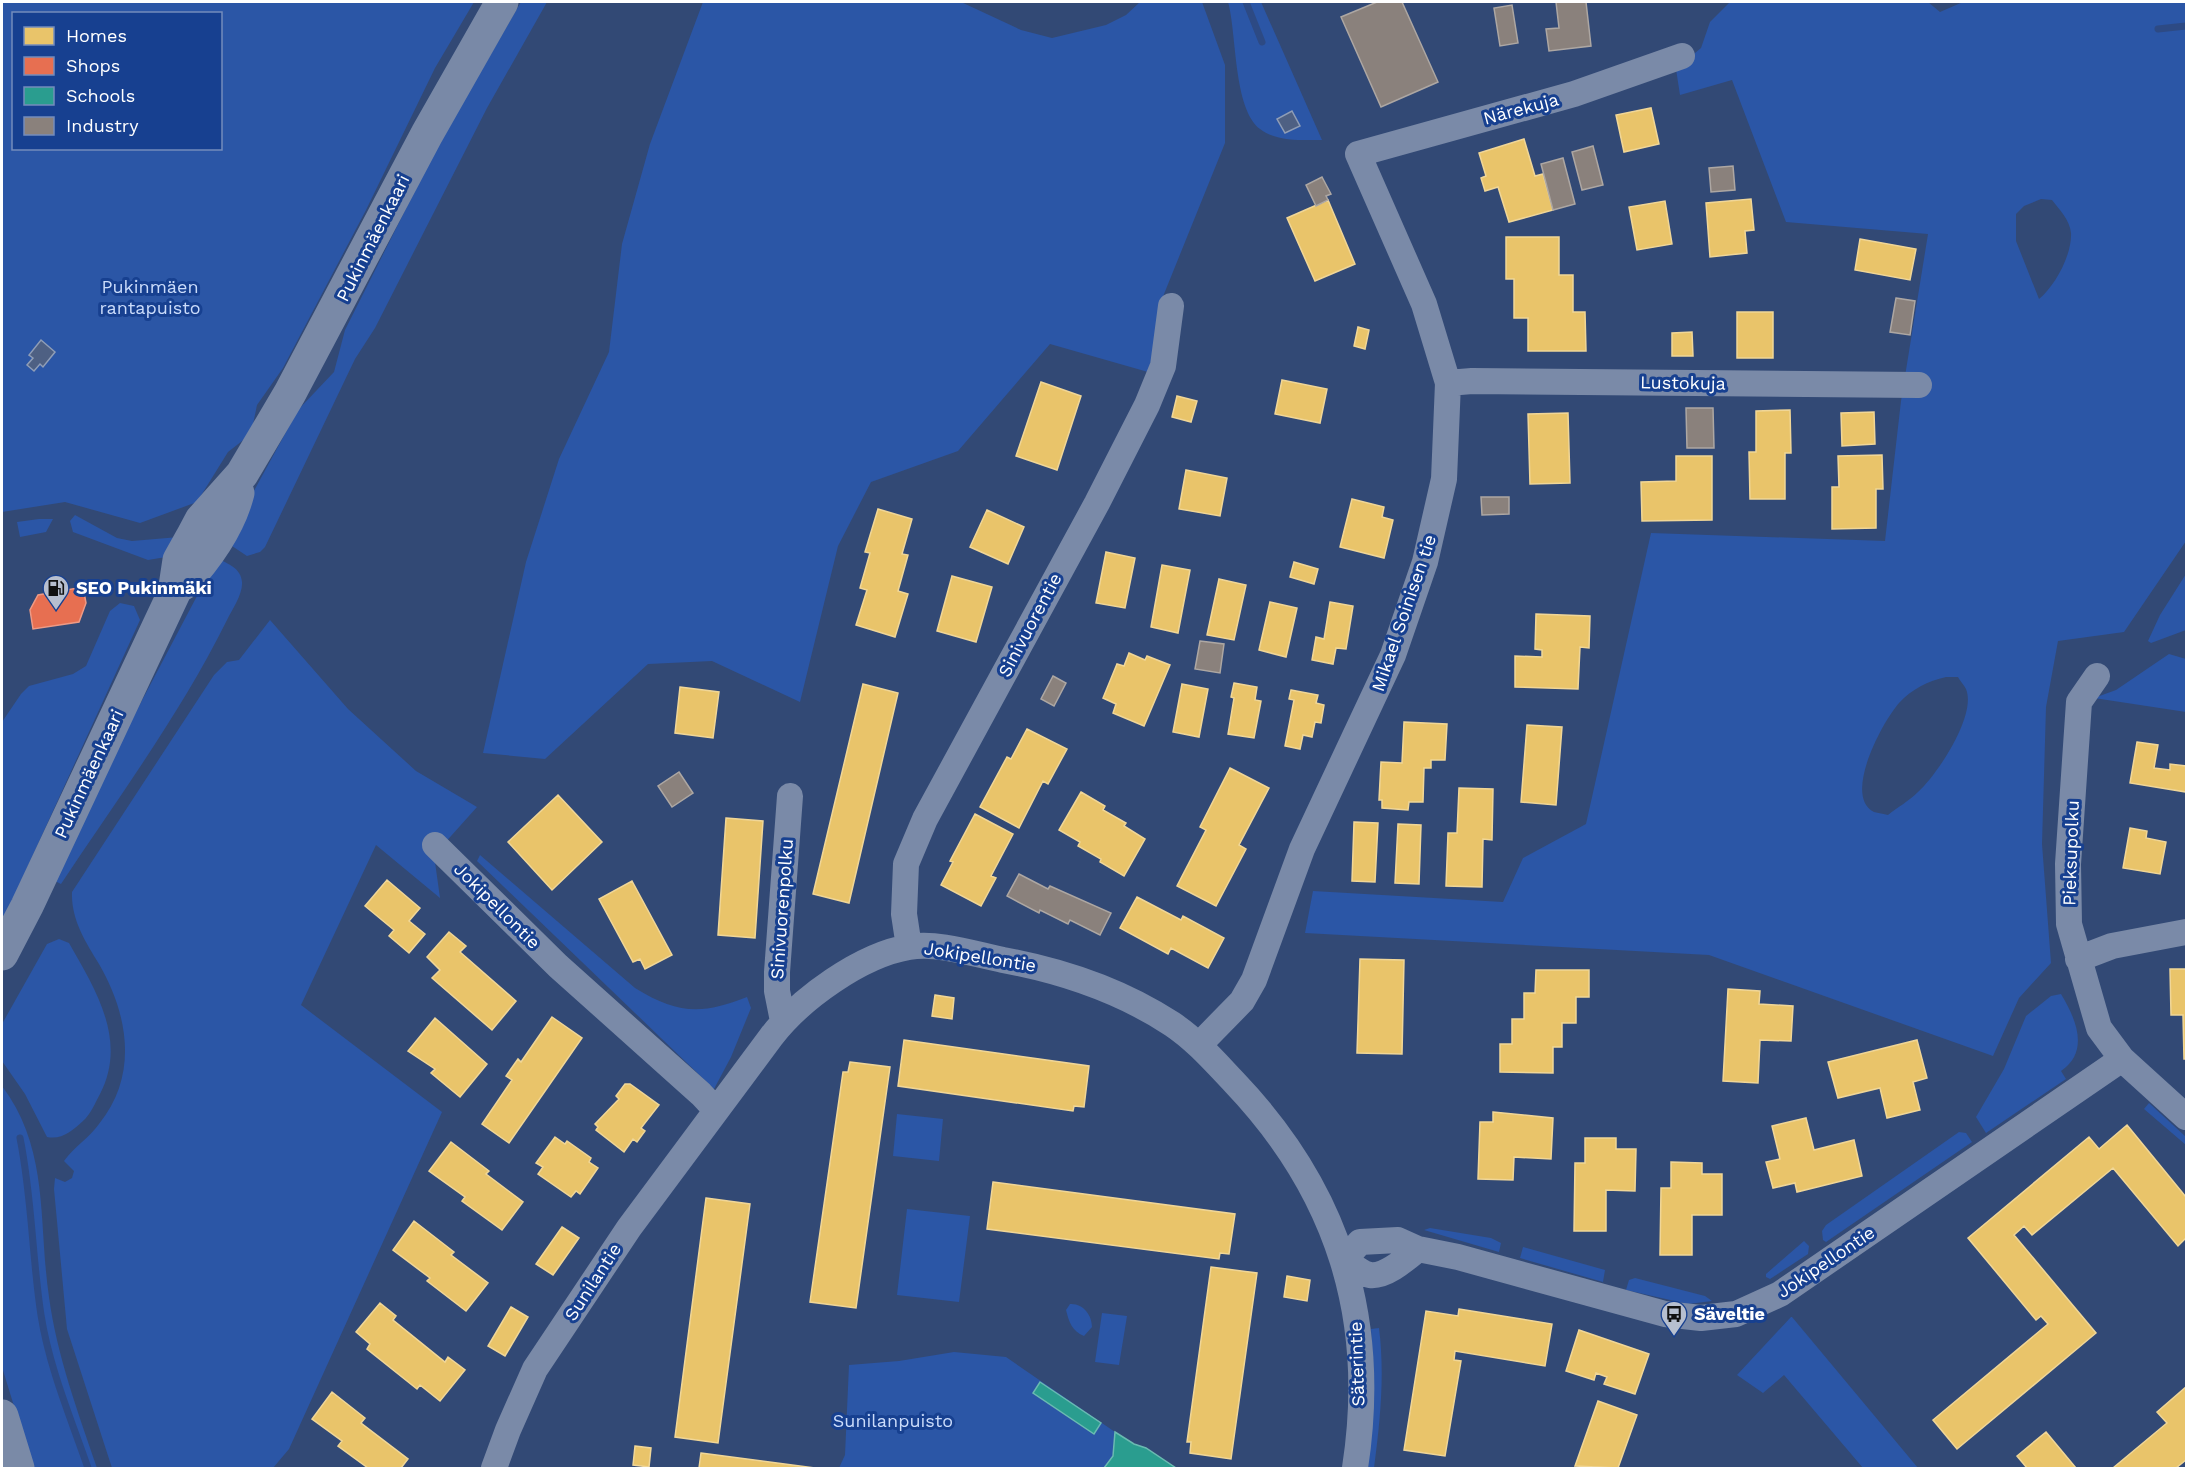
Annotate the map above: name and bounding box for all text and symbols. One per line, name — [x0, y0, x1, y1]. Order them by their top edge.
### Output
legend — [12, 12, 222, 150]
text: Homes — [66, 25, 127, 46]
text: Shops — [66, 55, 120, 76]
text: Schools — [66, 85, 135, 106]
street label: Närekuja — [1481, 88, 1561, 129]
text: Industry — [66, 115, 139, 136]
street label: Pukinmäenkaari — [332, 171, 414, 305]
park label: Pukinmäen rantapuisto — [99, 276, 201, 318]
street label: Lustokuja — [1640, 371, 1726, 394]
street label: Mikael Soinisen tie — [1367, 532, 1440, 694]
street label: Sinivuorentie — [993, 569, 1066, 680]
fuel station icon: SEO Pukinmäki — [41, 573, 71, 611]
place label: SEO Pukinmäki — [76, 577, 212, 598]
street label: Pukinmäenkaari — [50, 706, 128, 842]
street label: Pieksupolku — [2058, 800, 2083, 906]
street label: Sinivuorenpolku — [766, 838, 797, 980]
street label: Jokipellontie — [450, 858, 545, 953]
street label: Jokipellontie — [923, 937, 1038, 976]
street label: Jokipellontie — [1773, 1221, 1878, 1302]
street label: Sunilantie — [560, 1239, 625, 1324]
bus stop icon: Säveltie — [1659, 1299, 1689, 1337]
place label: Säveltie — [1694, 1303, 1765, 1324]
street label: Säterintie — [1345, 1321, 1368, 1407]
park label: Sunilanpuisto — [833, 1410, 953, 1431]

